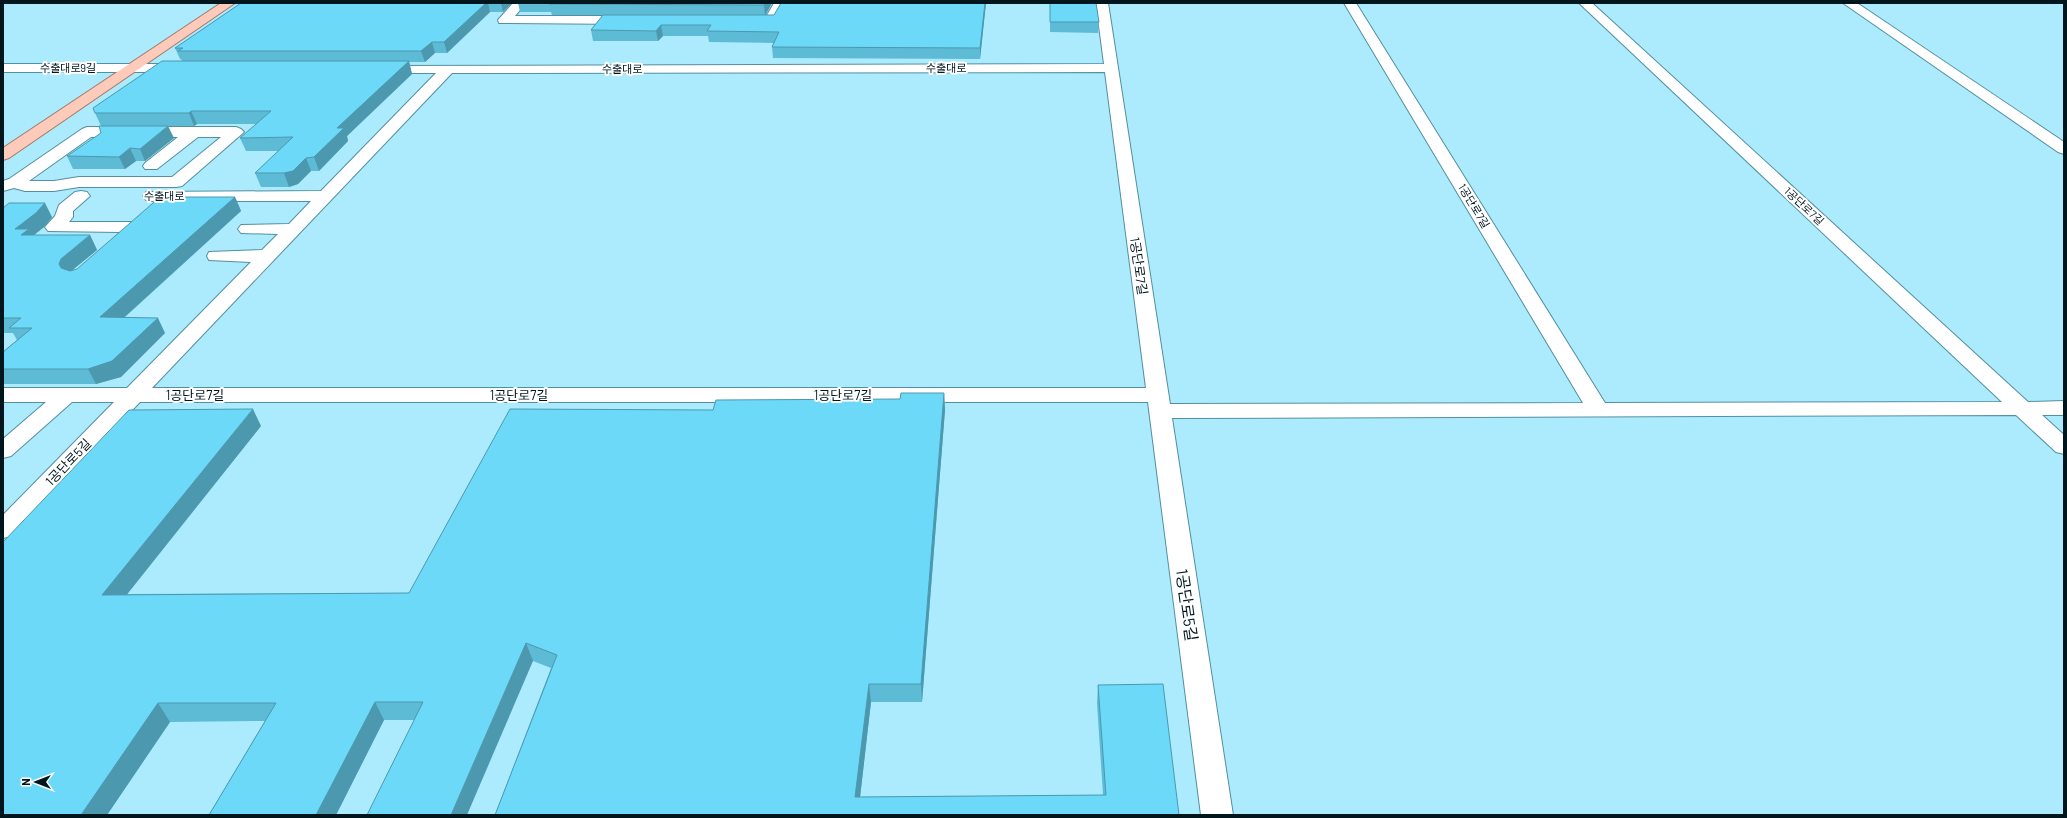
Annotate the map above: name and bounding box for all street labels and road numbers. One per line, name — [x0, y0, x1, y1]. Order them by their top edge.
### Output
street label: 수출대로9길 — [40, 61, 96, 74]
street label: 수출대로 — [926, 61, 966, 74]
street label: 수출대로 — [602, 62, 642, 75]
street label: 1공단로7길 — [1456, 181, 1493, 230]
street label: 1공단로7길 — [1782, 184, 1827, 227]
street label: 수출대로 — [144, 189, 184, 202]
street label: 1공단로7길 — [1127, 236, 1151, 296]
street label: 1공단로7길 — [166, 387, 224, 403]
street label: 1공단로7길 — [490, 387, 548, 403]
street label: 1공단로7길 — [814, 387, 872, 403]
street label: 1공단로5길 — [42, 435, 94, 489]
street label: 1공단로5길 — [1173, 568, 1202, 642]

